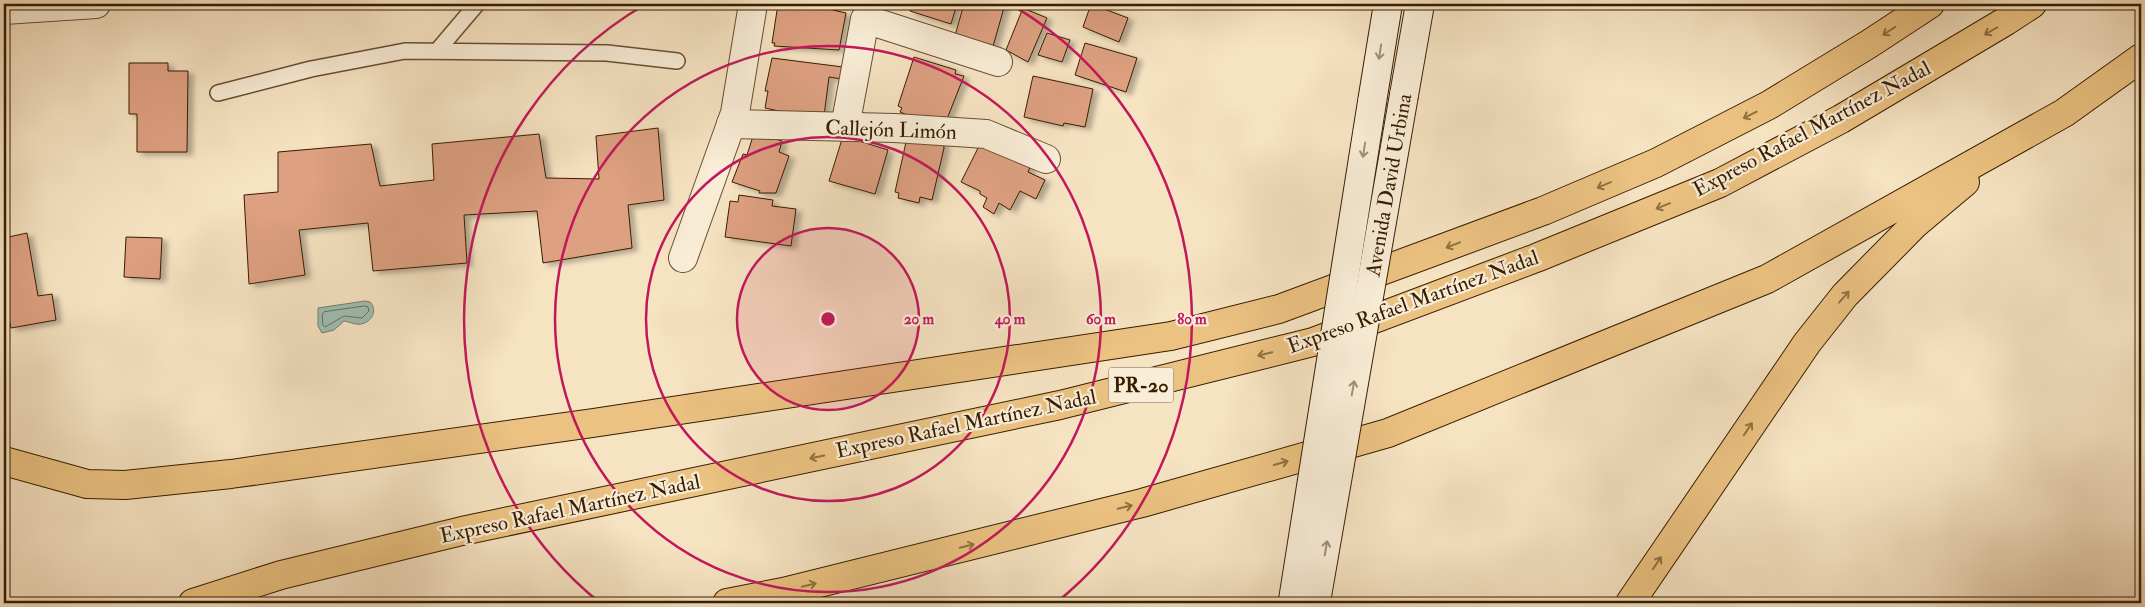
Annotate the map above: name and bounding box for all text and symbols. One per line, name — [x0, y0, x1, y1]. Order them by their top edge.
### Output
one-way arrow — [1882, 26, 1896, 36]
one-way arrow — [1985, 26, 1999, 36]
one-way arrow — [1375, 43, 1385, 59]
street label: Expreso Rafael Martínez Nadal — [1688, 54, 1936, 203]
street label: Avenida David Urbina — [1359, 91, 1418, 279]
one-way arrow — [1743, 111, 1758, 120]
street label: Callejón Limón — [825, 114, 957, 146]
one-way arrow — [1359, 142, 1369, 158]
one-way arrow — [1597, 181, 1612, 191]
one-way arrow — [1656, 202, 1671, 211]
one-way arrow — [1445, 241, 1461, 250]
street label: Expreso Rafael Martínez Nadal — [1284, 244, 1543, 360]
one-way arrow — [1838, 291, 1850, 304]
centre of rings — [819, 310, 837, 328]
text: 20 m — [904, 310, 934, 329]
text: 40 m — [994, 310, 1026, 329]
text: 60 m — [1086, 310, 1116, 329]
text: 80 m — [1177, 310, 1207, 329]
one-way arrow — [1257, 350, 1273, 359]
road number: PR-20 — [1108, 368, 1174, 402]
one-way arrow — [1349, 380, 1359, 396]
street label: Expreso Rafael Martínez Nadal — [833, 383, 1099, 465]
one-way arrow — [1743, 422, 1753, 436]
one-way arrow — [809, 452, 825, 462]
one-way arrow — [1273, 458, 1289, 468]
street label: Expreso Rafael Martínez Nadal — [437, 468, 703, 550]
one-way arrow — [1116, 502, 1132, 511]
one-way arrow — [1321, 540, 1331, 556]
one-way arrow — [958, 541, 974, 550]
one-way arrow — [1652, 556, 1662, 570]
one-way arrow — [801, 580, 817, 589]

